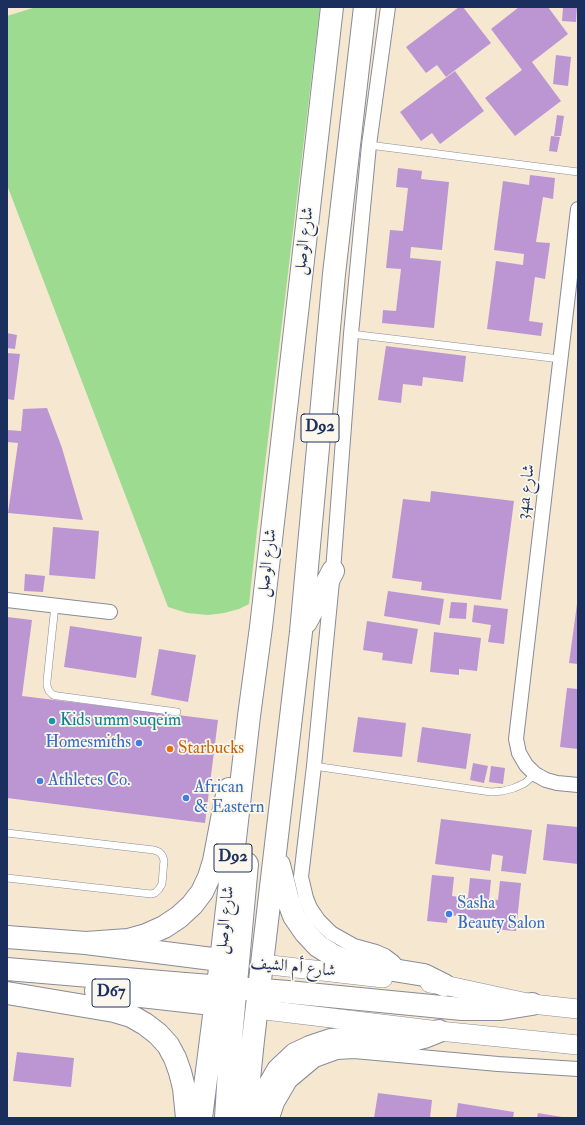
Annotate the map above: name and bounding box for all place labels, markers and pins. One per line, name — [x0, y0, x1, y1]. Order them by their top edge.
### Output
place label: Kids umm suqeim — [60, 711, 181, 731]
marker: Kids umm suqeim — [47, 716, 57, 726]
place label: Homesmiths — [45, 733, 131, 753]
marker: Homesmiths — [134, 738, 144, 748]
place label: Starbucks — [178, 739, 244, 759]
marker: Starbucks — [165, 744, 175, 754]
place label: Athletes Co. — [48, 771, 131, 791]
marker: Athletes Co. — [35, 776, 45, 786]
place label: African & Eastern — [194, 778, 265, 818]
marker: African & Eastern — [181, 793, 191, 803]
place label: Sasha Beauty Salon — [457, 894, 545, 934]
marker: Sasha Beauty Salon — [444, 909, 454, 919]

